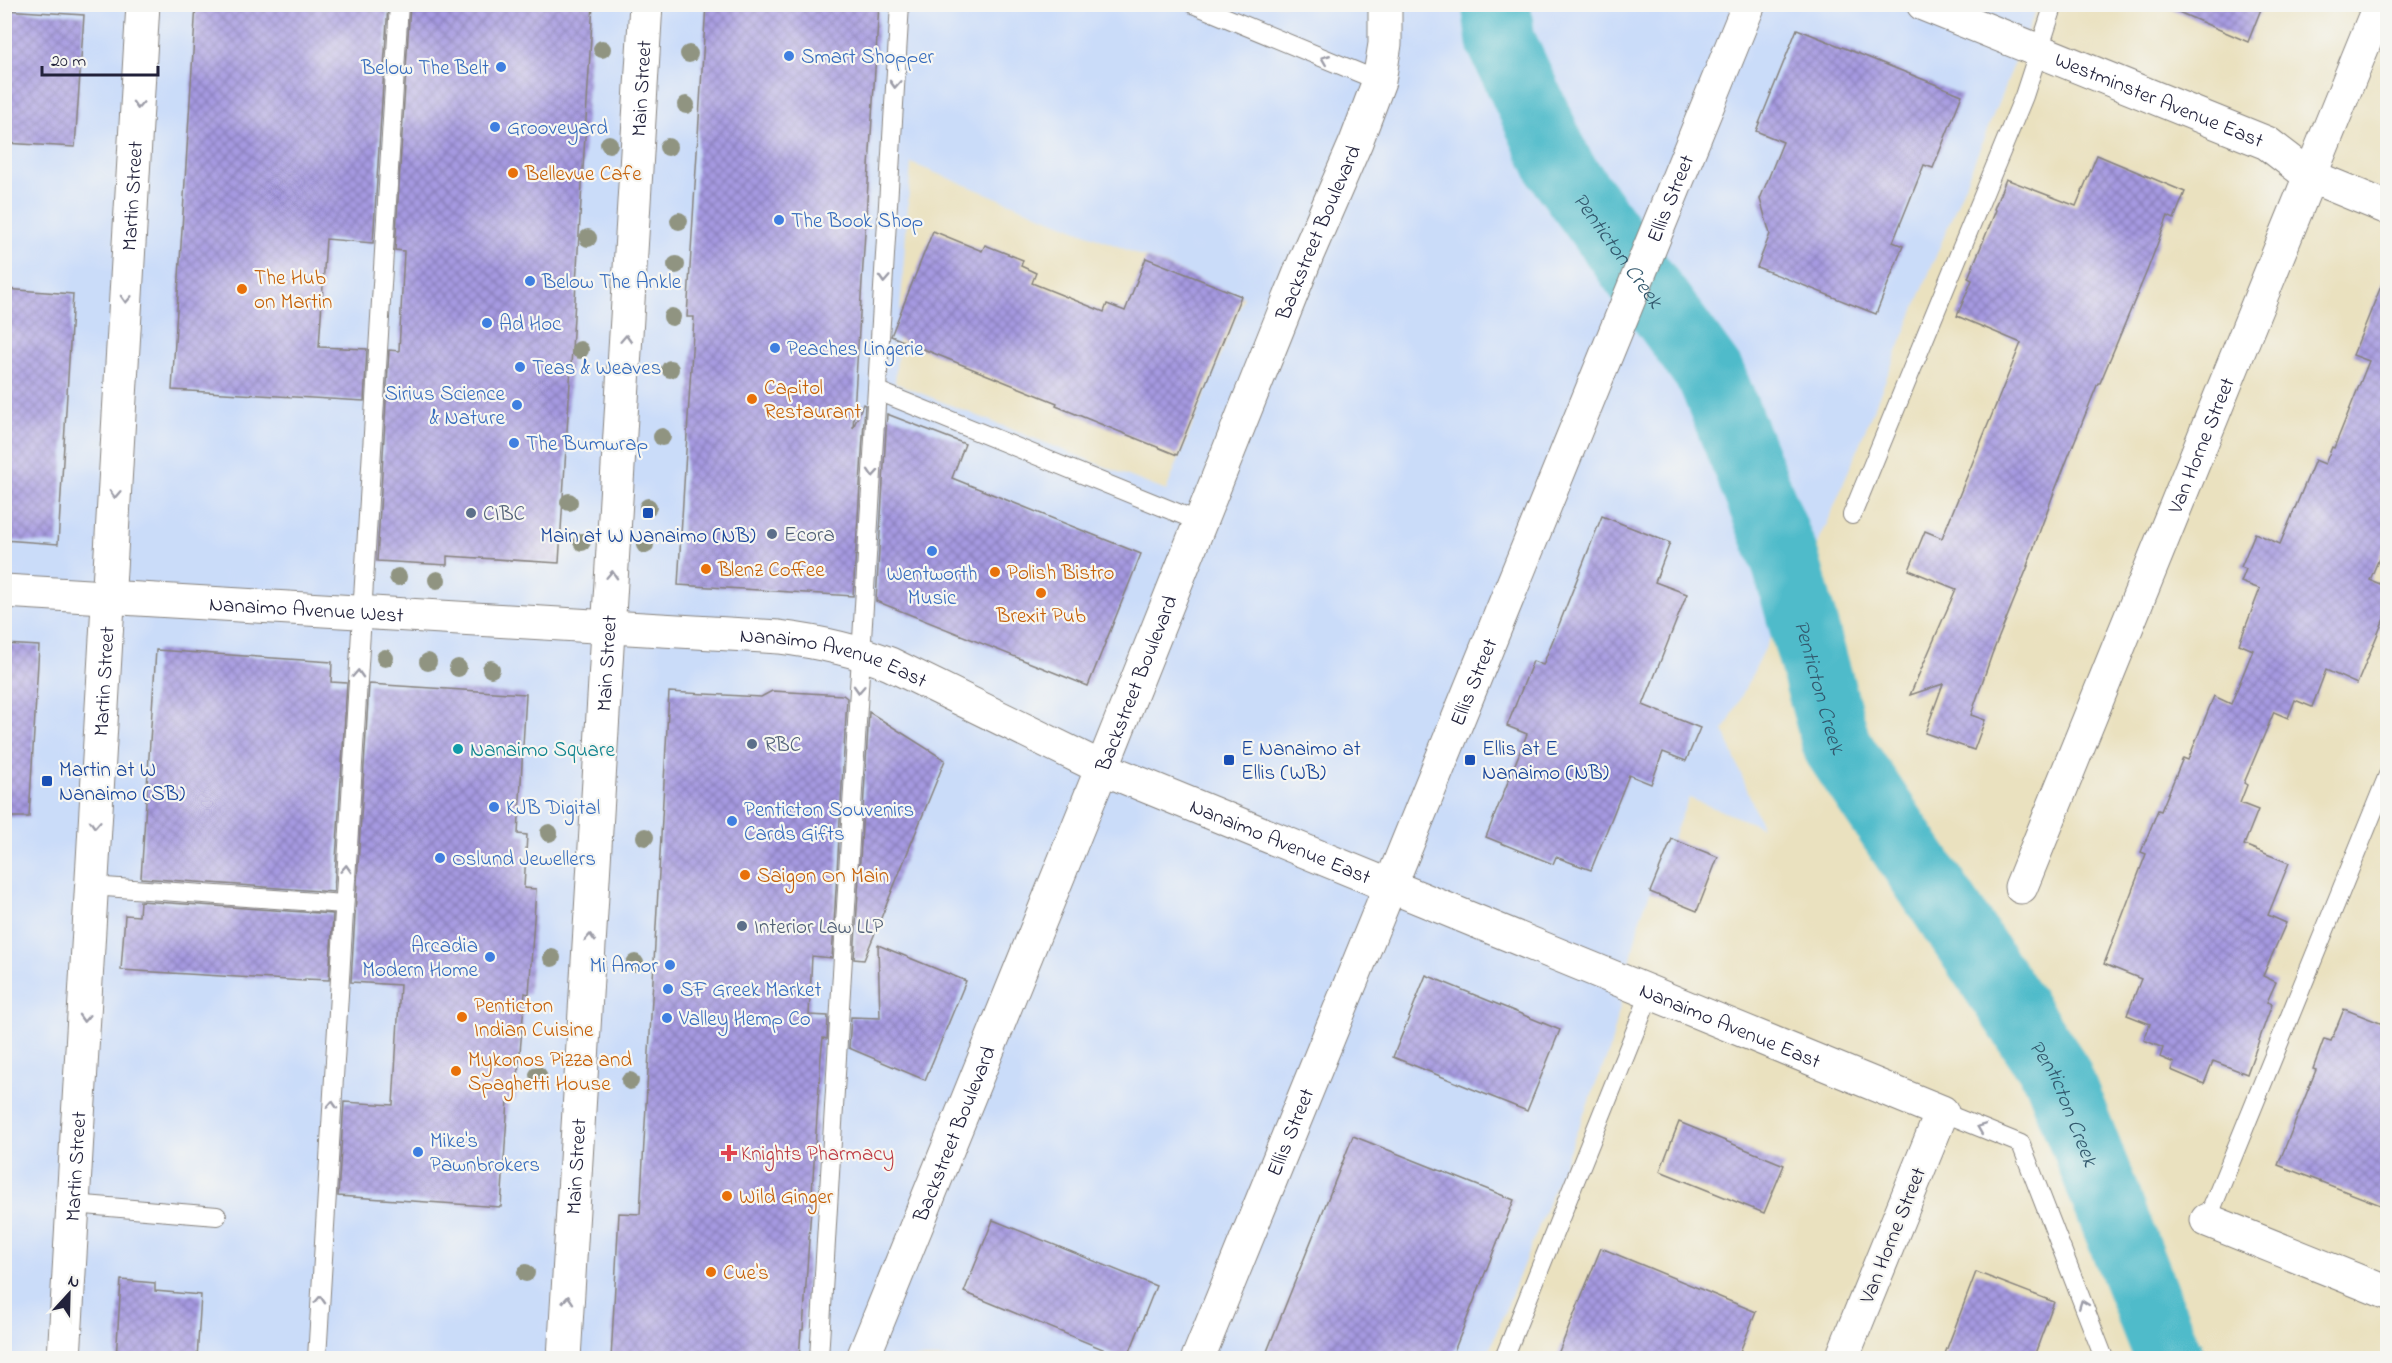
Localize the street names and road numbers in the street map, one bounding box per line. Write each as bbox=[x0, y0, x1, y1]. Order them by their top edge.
street label: Main Street bbox=[625, 39, 661, 137]
street label: Westminster Avenue East bbox=[2050, 46, 2268, 157]
street label: Martin Street bbox=[116, 140, 152, 252]
street label: Backstreet Boulevard bbox=[1269, 141, 1370, 326]
street label: Ellis Street bbox=[1640, 151, 1703, 248]
street label: Van Horne Street bbox=[2161, 373, 2244, 519]
street label: Nanaimo Avenue West bbox=[208, 590, 405, 632]
street label: Backstreet Boulevard bbox=[1089, 591, 1187, 777]
street label: Main Street bbox=[590, 614, 626, 712]
street label: Nanaimo Avenue East bbox=[739, 622, 931, 697]
street label: Martin Street bbox=[87, 625, 124, 737]
street label: Ellis Street bbox=[1444, 634, 1506, 731]
street label: Nanaimo Avenue East bbox=[1185, 792, 1375, 894]
street label: Nanaimo Avenue East bbox=[1634, 977, 1825, 1078]
street label: Backstreet Boulevard bbox=[906, 1042, 1005, 1228]
street label: Ellis Street bbox=[1260, 1084, 1323, 1181]
street label: Martin Street bbox=[59, 1111, 95, 1222]
street label: Main Street bbox=[560, 1117, 595, 1216]
street label: Van Horne Street bbox=[1853, 1163, 1935, 1309]

